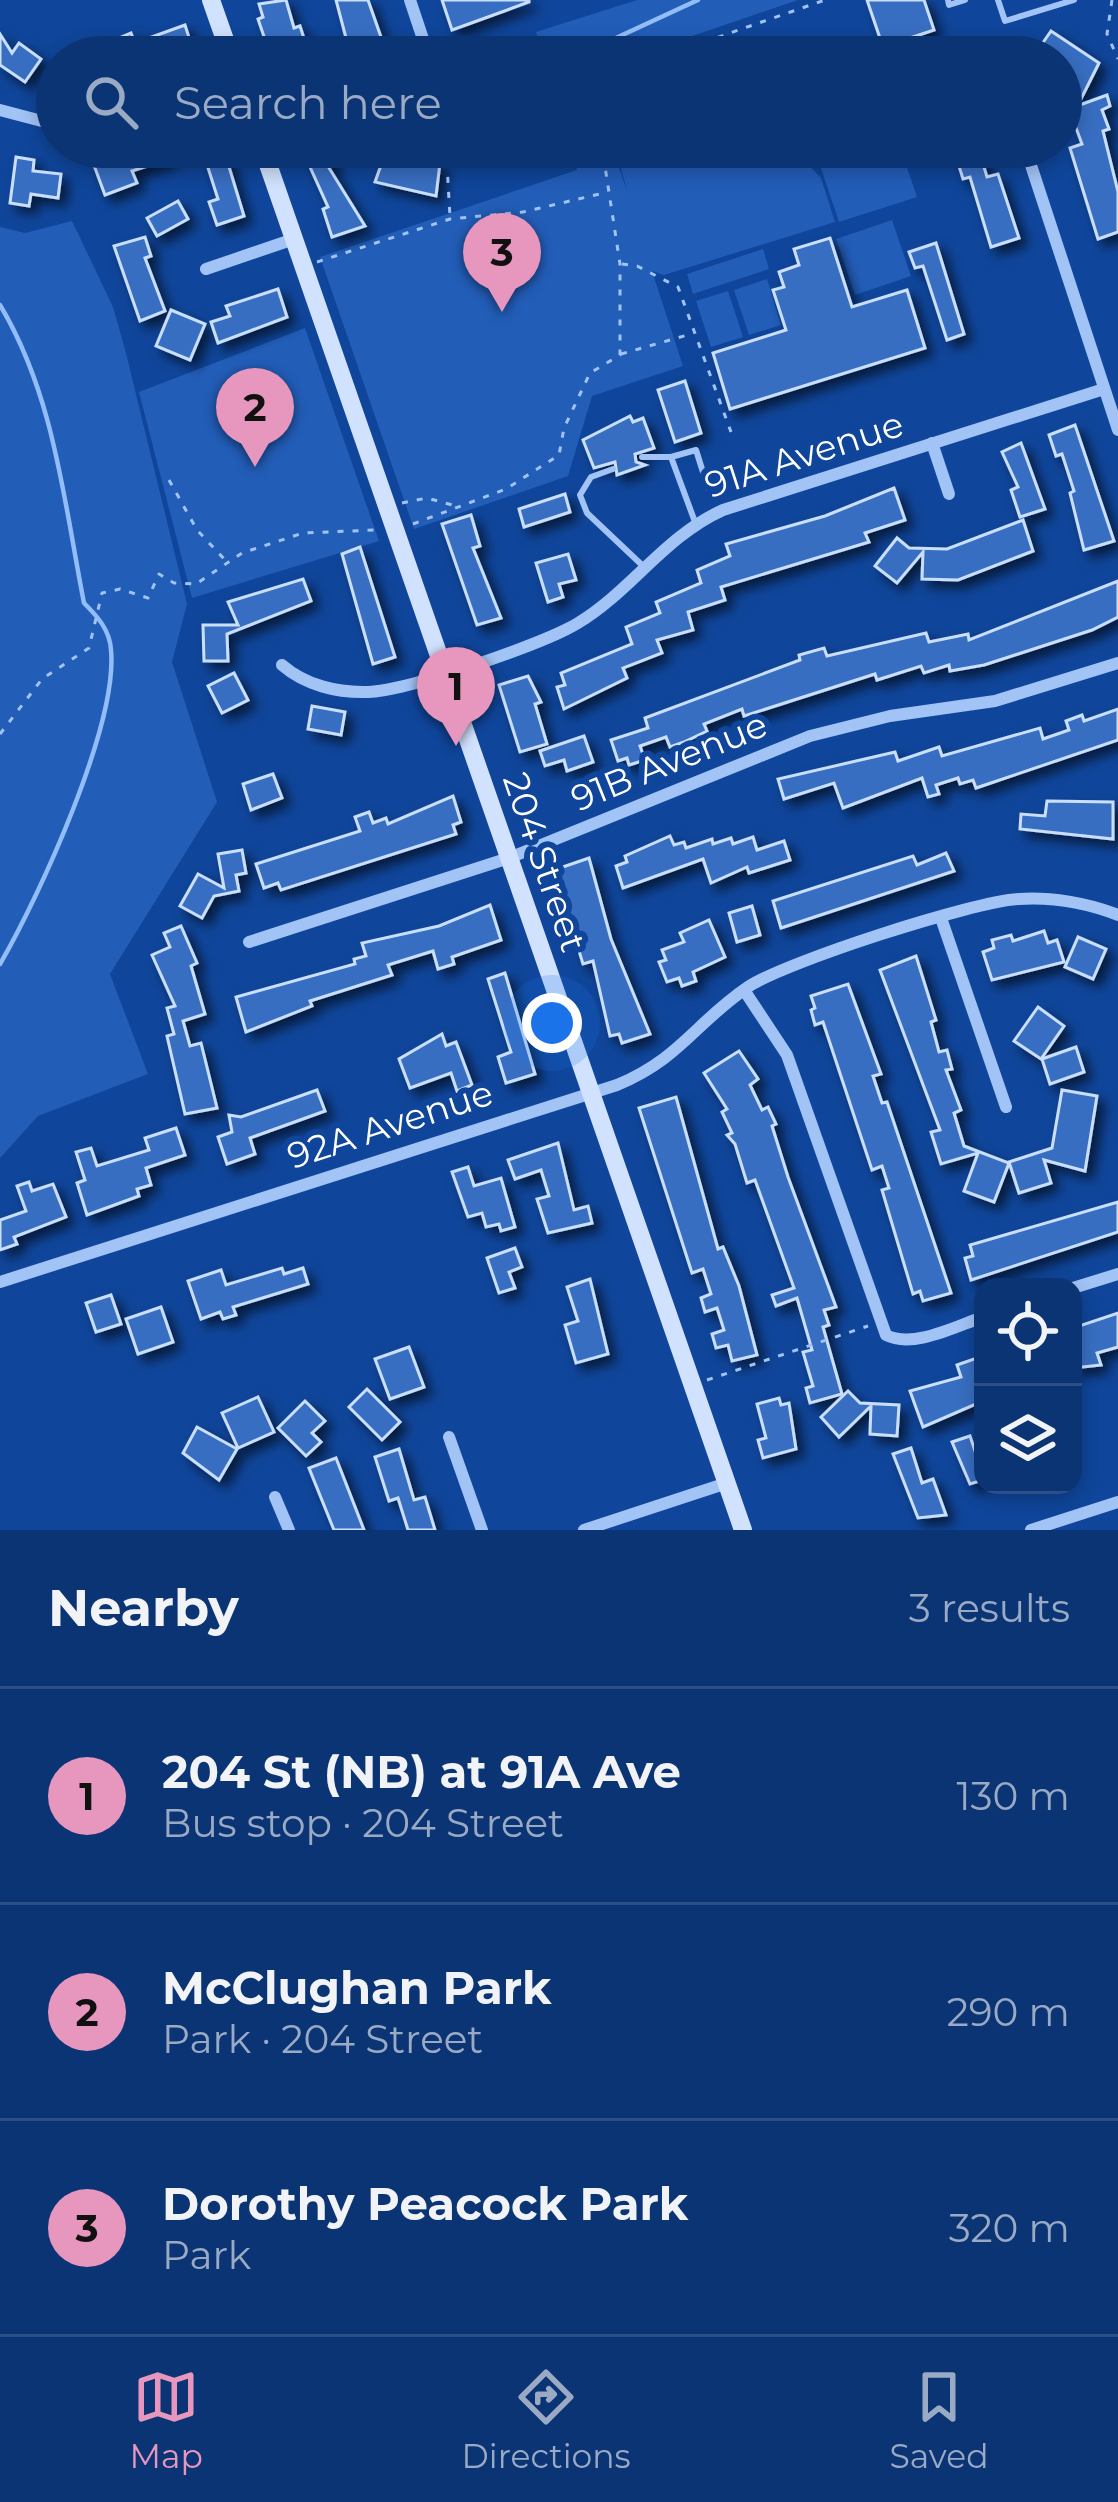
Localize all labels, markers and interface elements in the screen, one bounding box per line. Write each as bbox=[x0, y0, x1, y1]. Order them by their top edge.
search box bbox=[36, 36, 1082, 168]
icon: search bbox=[78, 69, 144, 135]
text: Search here bbox=[174, 75, 442, 130]
pin: 3 bbox=[463, 213, 541, 312]
pin: 2 bbox=[216, 368, 294, 467]
street label: 91A Avenue bbox=[699, 401, 909, 507]
pin: 1 bbox=[417, 647, 495, 746]
street label: 91B Avenue bbox=[565, 702, 773, 820]
street label: 204 Street bbox=[494, 767, 596, 957]
your location bbox=[522, 993, 582, 1053]
street label: 92A Avenue bbox=[282, 1070, 498, 1178]
map controls bbox=[974, 1278, 1082, 1494]
button: locate bbox=[974, 1278, 1082, 1386]
button: layers bbox=[974, 1386, 1082, 1494]
text: Nearby bbox=[48, 1577, 239, 1639]
text: 3 results bbox=[909, 1584, 1070, 1632]
text: 204 St (NB) at 91A Ave bbox=[162, 1744, 681, 1799]
text: 1 bbox=[79, 1772, 95, 1820]
text: 130 m bbox=[957, 1772, 1070, 1820]
text: Bus stop · 204 Street bbox=[162, 1799, 564, 1847]
text: McClughan Park bbox=[162, 1960, 551, 2015]
text: 2 bbox=[75, 1988, 99, 2036]
text: 290 m bbox=[947, 1988, 1070, 2036]
text: Park · 204 Street bbox=[162, 2015, 483, 2063]
text: Dorothy Peacock Park bbox=[162, 2176, 688, 2231]
text: 3 bbox=[75, 2204, 99, 2252]
text: 320 m bbox=[949, 2204, 1070, 2252]
text: Park bbox=[162, 2231, 251, 2279]
tab: Map bbox=[129, 2364, 203, 2476]
tab: Directions bbox=[462, 2364, 631, 2476]
tab: Saved bbox=[889, 2364, 989, 2476]

